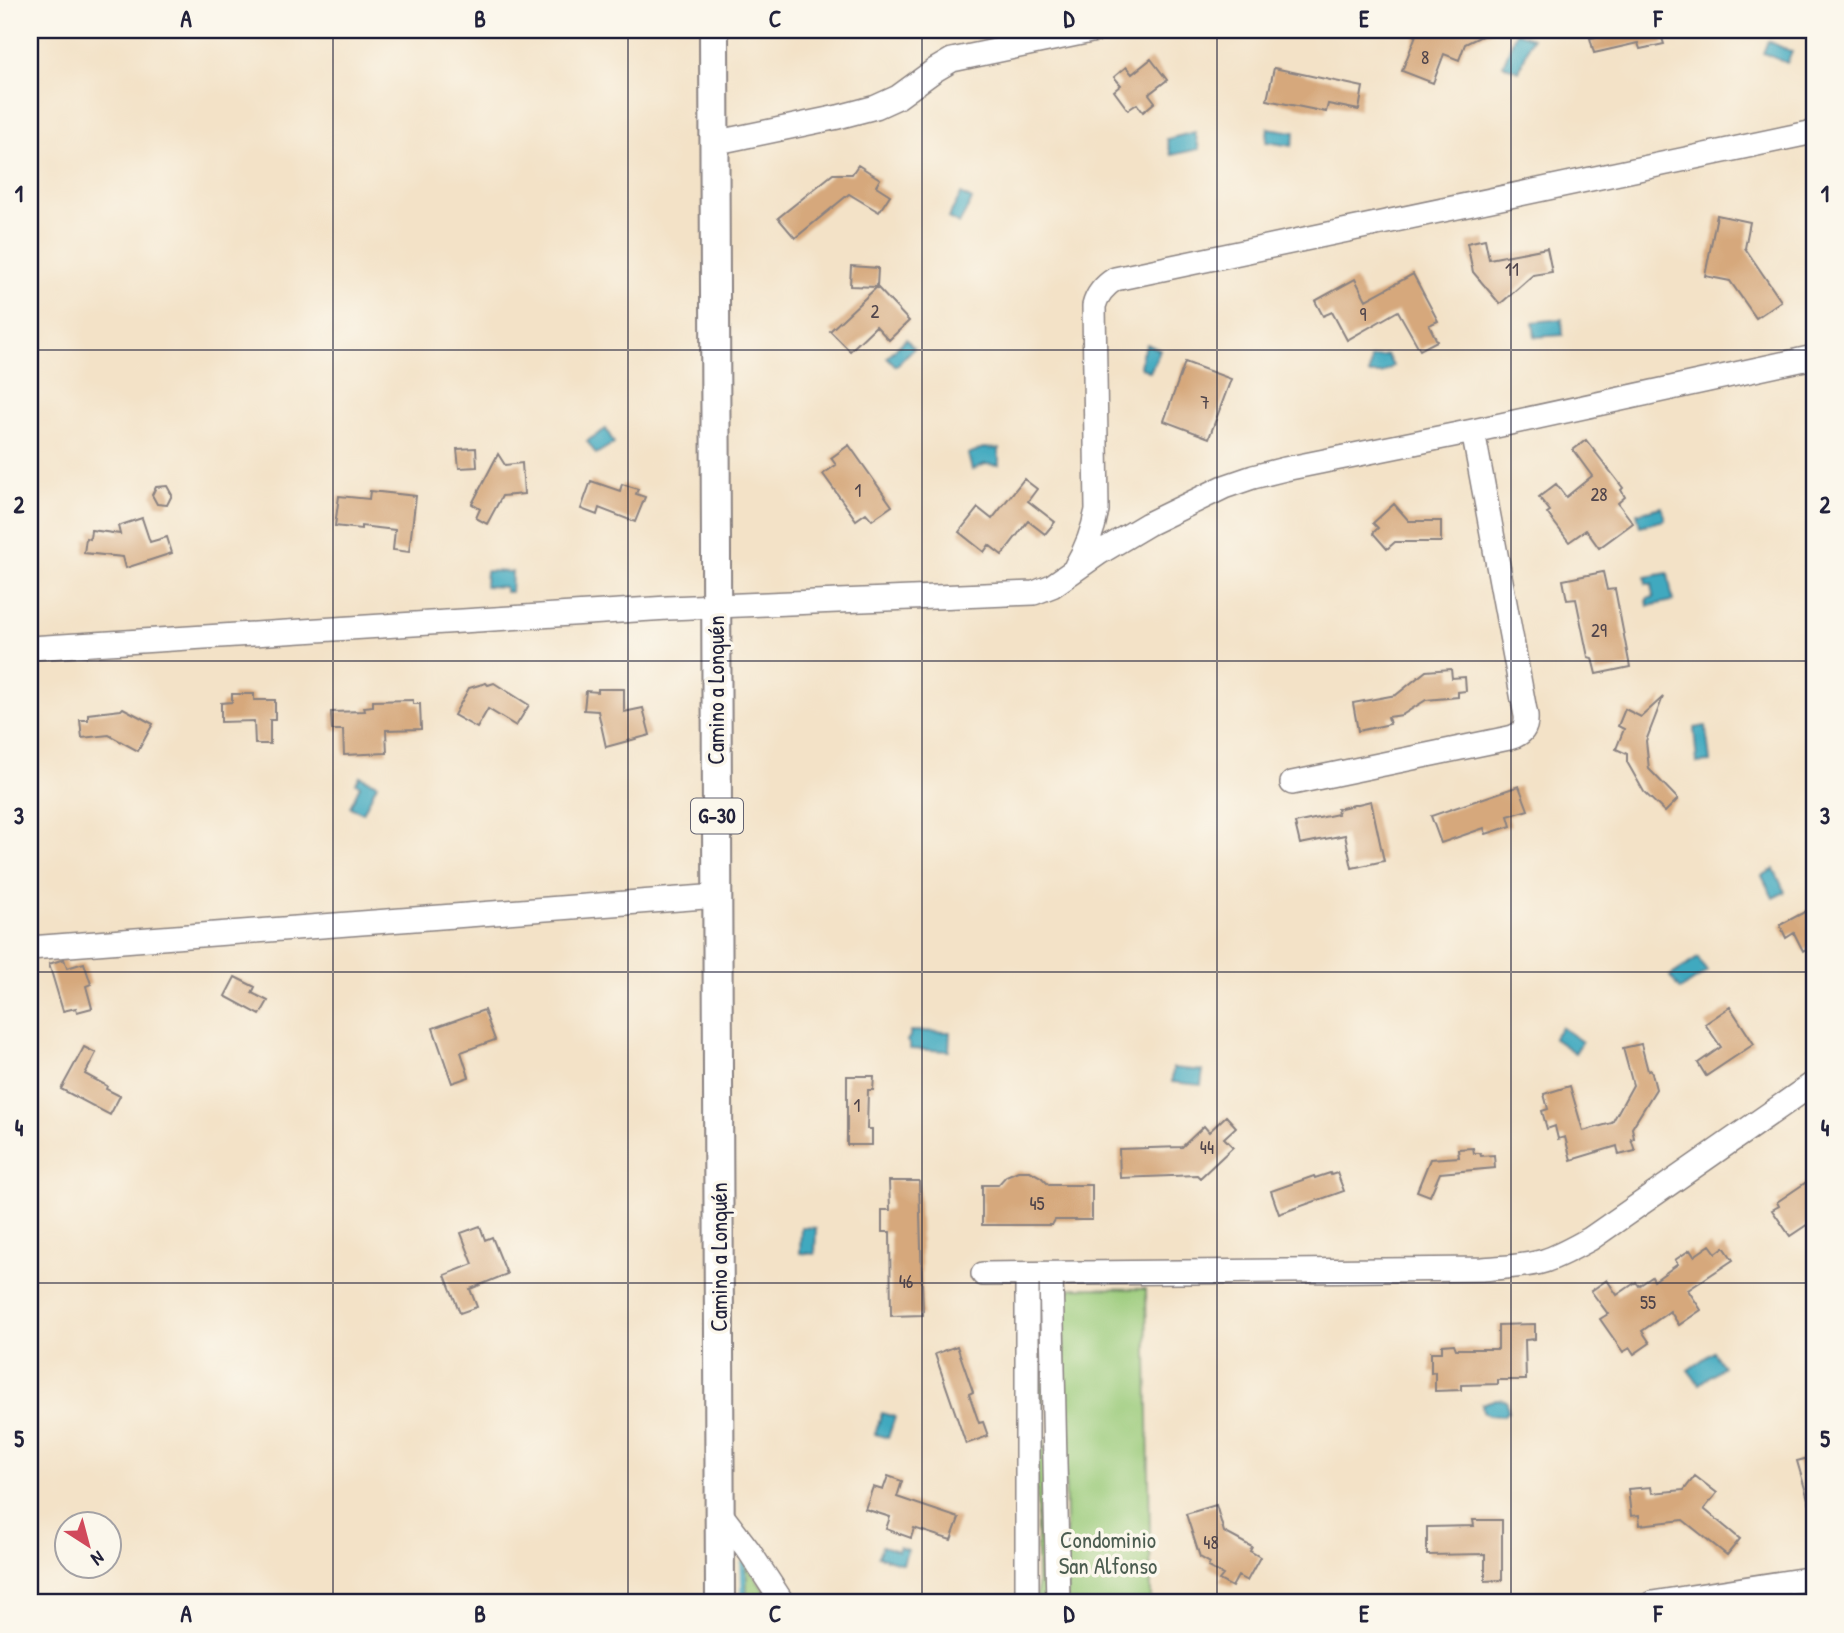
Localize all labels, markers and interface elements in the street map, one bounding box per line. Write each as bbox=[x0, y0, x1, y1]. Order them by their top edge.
text: A bbox=[180, 3, 192, 34]
text: B bbox=[474, 3, 486, 34]
text: C bbox=[769, 3, 781, 34]
text: D bbox=[1064, 3, 1076, 34]
text: E bbox=[1359, 3, 1370, 34]
text: F bbox=[1653, 3, 1664, 34]
house number: 8 bbox=[1421, 44, 1429, 70]
text: 1 bbox=[15, 178, 23, 209]
text: 1 bbox=[1821, 178, 1829, 209]
house number: 11 bbox=[1505, 256, 1519, 282]
house number: 2 bbox=[871, 298, 880, 324]
house number: 9 bbox=[1360, 301, 1367, 327]
house number: 7 bbox=[1200, 389, 1210, 415]
house number: 1 bbox=[855, 477, 862, 503]
house number: 28 bbox=[1590, 481, 1608, 507]
text: 2 bbox=[14, 489, 25, 520]
text: 2 bbox=[1820, 489, 1831, 520]
street label: Camino a Lonquén bbox=[700, 615, 731, 765]
house number: 29 bbox=[1591, 617, 1607, 643]
road number: G-30 bbox=[691, 798, 743, 834]
text: 3 bbox=[14, 800, 24, 831]
text: 3 bbox=[1820, 800, 1830, 831]
house number: 1 bbox=[854, 1092, 861, 1118]
text: 4 bbox=[15, 1112, 24, 1143]
text: 4 bbox=[1821, 1112, 1830, 1143]
house number: 44 bbox=[1200, 1134, 1214, 1160]
street label: Camino a Lonquén bbox=[703, 1182, 734, 1332]
house number: 45 bbox=[1029, 1190, 1045, 1216]
house number: 46 bbox=[899, 1268, 913, 1294]
house number: 55 bbox=[1640, 1289, 1656, 1315]
text: 5 bbox=[14, 1423, 24, 1454]
text: 5 bbox=[1820, 1423, 1830, 1454]
north arrow bbox=[52, 1510, 122, 1580]
park label: Condominio San Alfonso bbox=[1059, 1524, 1157, 1581]
house number: 48 bbox=[1203, 1529, 1219, 1555]
text: N bbox=[86, 1545, 110, 1572]
text: A bbox=[180, 1598, 192, 1629]
text: B bbox=[474, 1598, 486, 1629]
text: C bbox=[769, 1598, 781, 1629]
text: D bbox=[1064, 1598, 1076, 1629]
text: E bbox=[1359, 1598, 1370, 1629]
text: F bbox=[1653, 1598, 1664, 1629]

